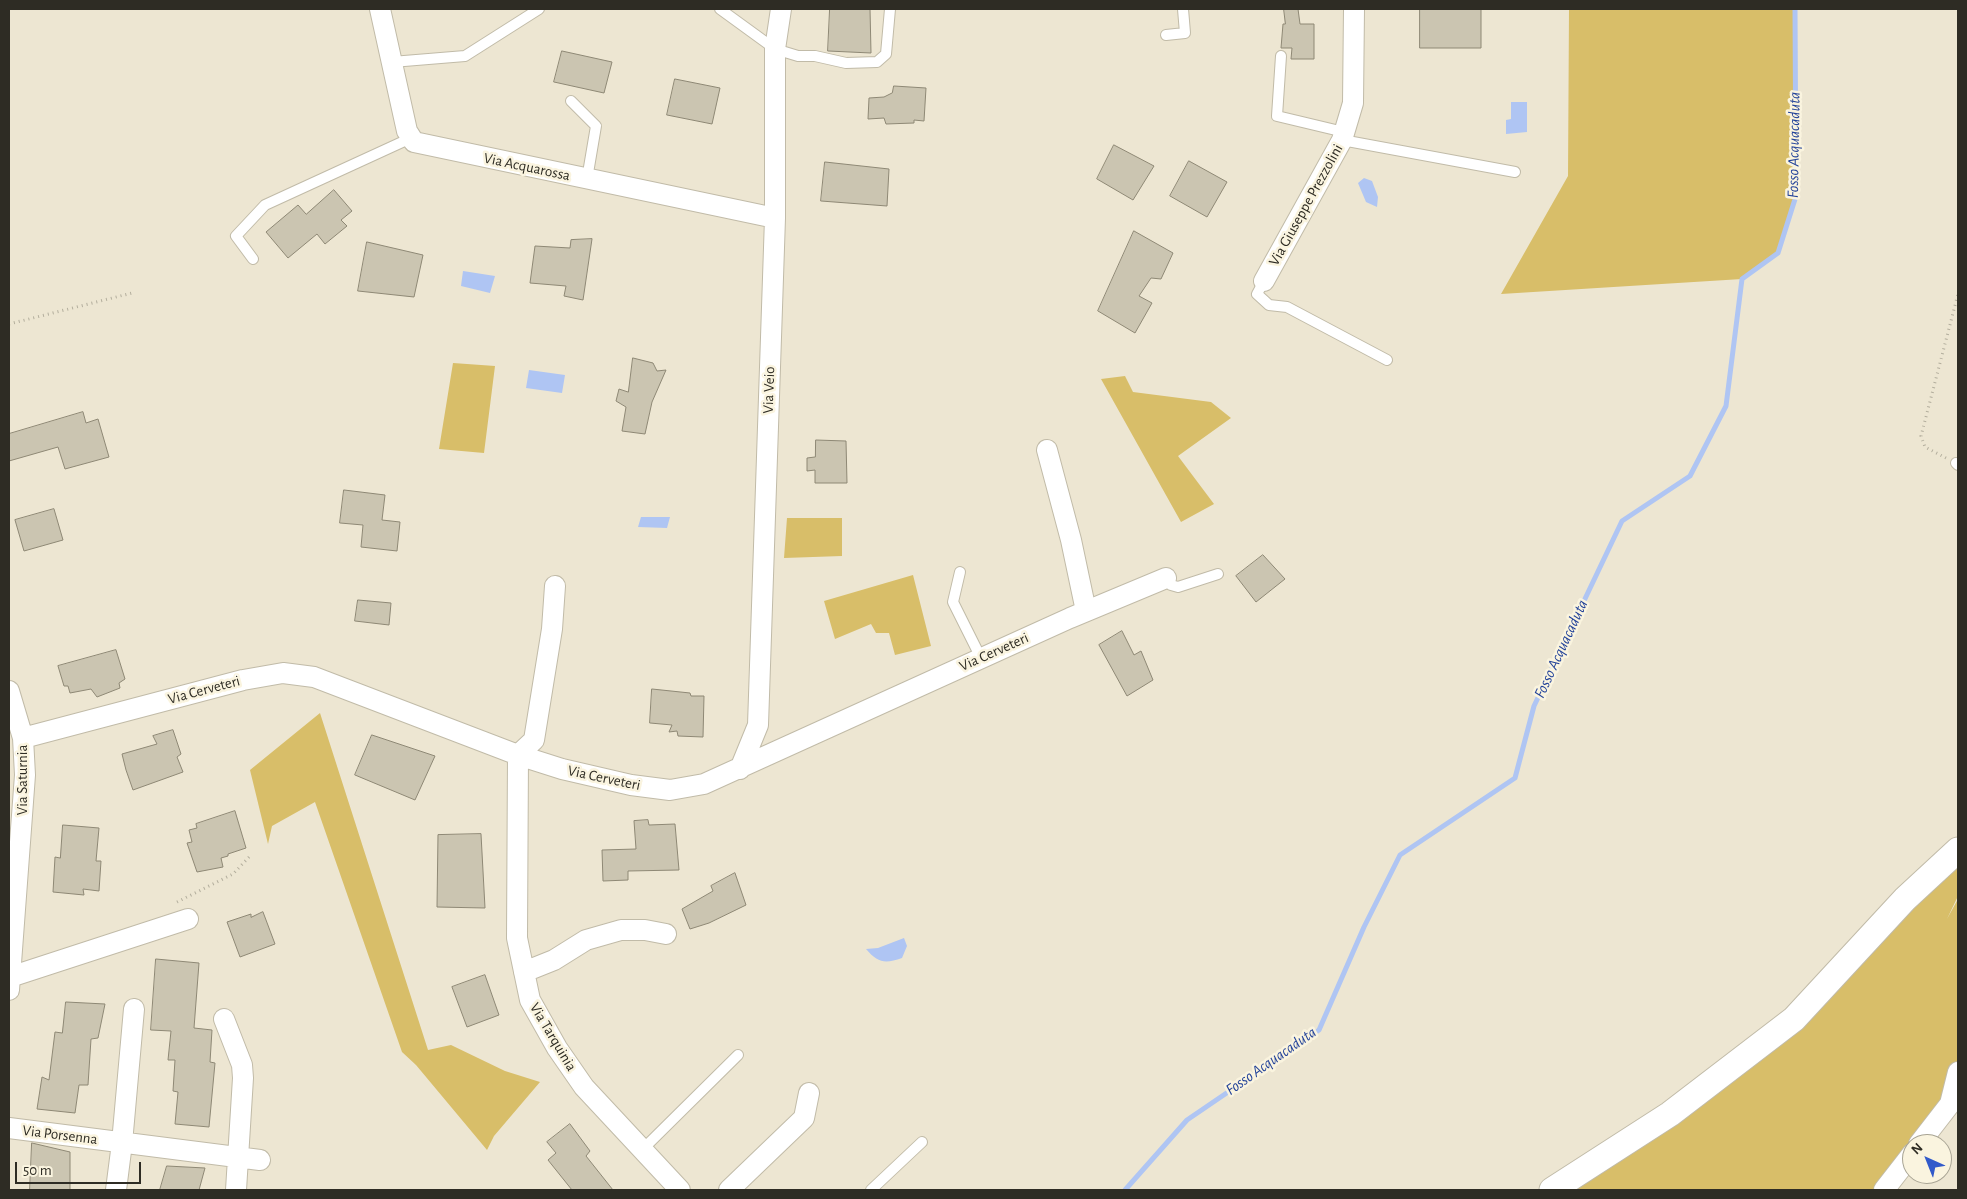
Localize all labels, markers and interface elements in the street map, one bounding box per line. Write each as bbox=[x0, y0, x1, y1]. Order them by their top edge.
water label: Fosso Acquacaduta bbox=[1783, 92, 1805, 198]
street label: Via Giuseppe Prezzolini bbox=[1265, 141, 1347, 269]
street label: Via Acquarossa bbox=[482, 149, 572, 185]
street label: Via Veio bbox=[759, 366, 779, 414]
water label: Fosso Acquacaduta bbox=[1530, 597, 1592, 701]
street label: Via Cerveteri bbox=[957, 629, 1031, 675]
street label: Via Cerveteri bbox=[166, 672, 242, 708]
street label: Via Saturnia bbox=[13, 745, 31, 815]
street label: Via Cerveteri bbox=[566, 762, 642, 794]
street label: Via Tarquinia bbox=[526, 999, 580, 1075]
water label: Fosso Acquacaduta bbox=[1222, 1023, 1320, 1099]
street label: Via Porsenna bbox=[21, 1121, 99, 1149]
north arrow bbox=[1902, 1134, 1952, 1184]
text: N bbox=[1909, 1141, 1926, 1157]
scale bar bbox=[18, 1152, 144, 1184]
text: 50 m bbox=[23, 1163, 52, 1178]

